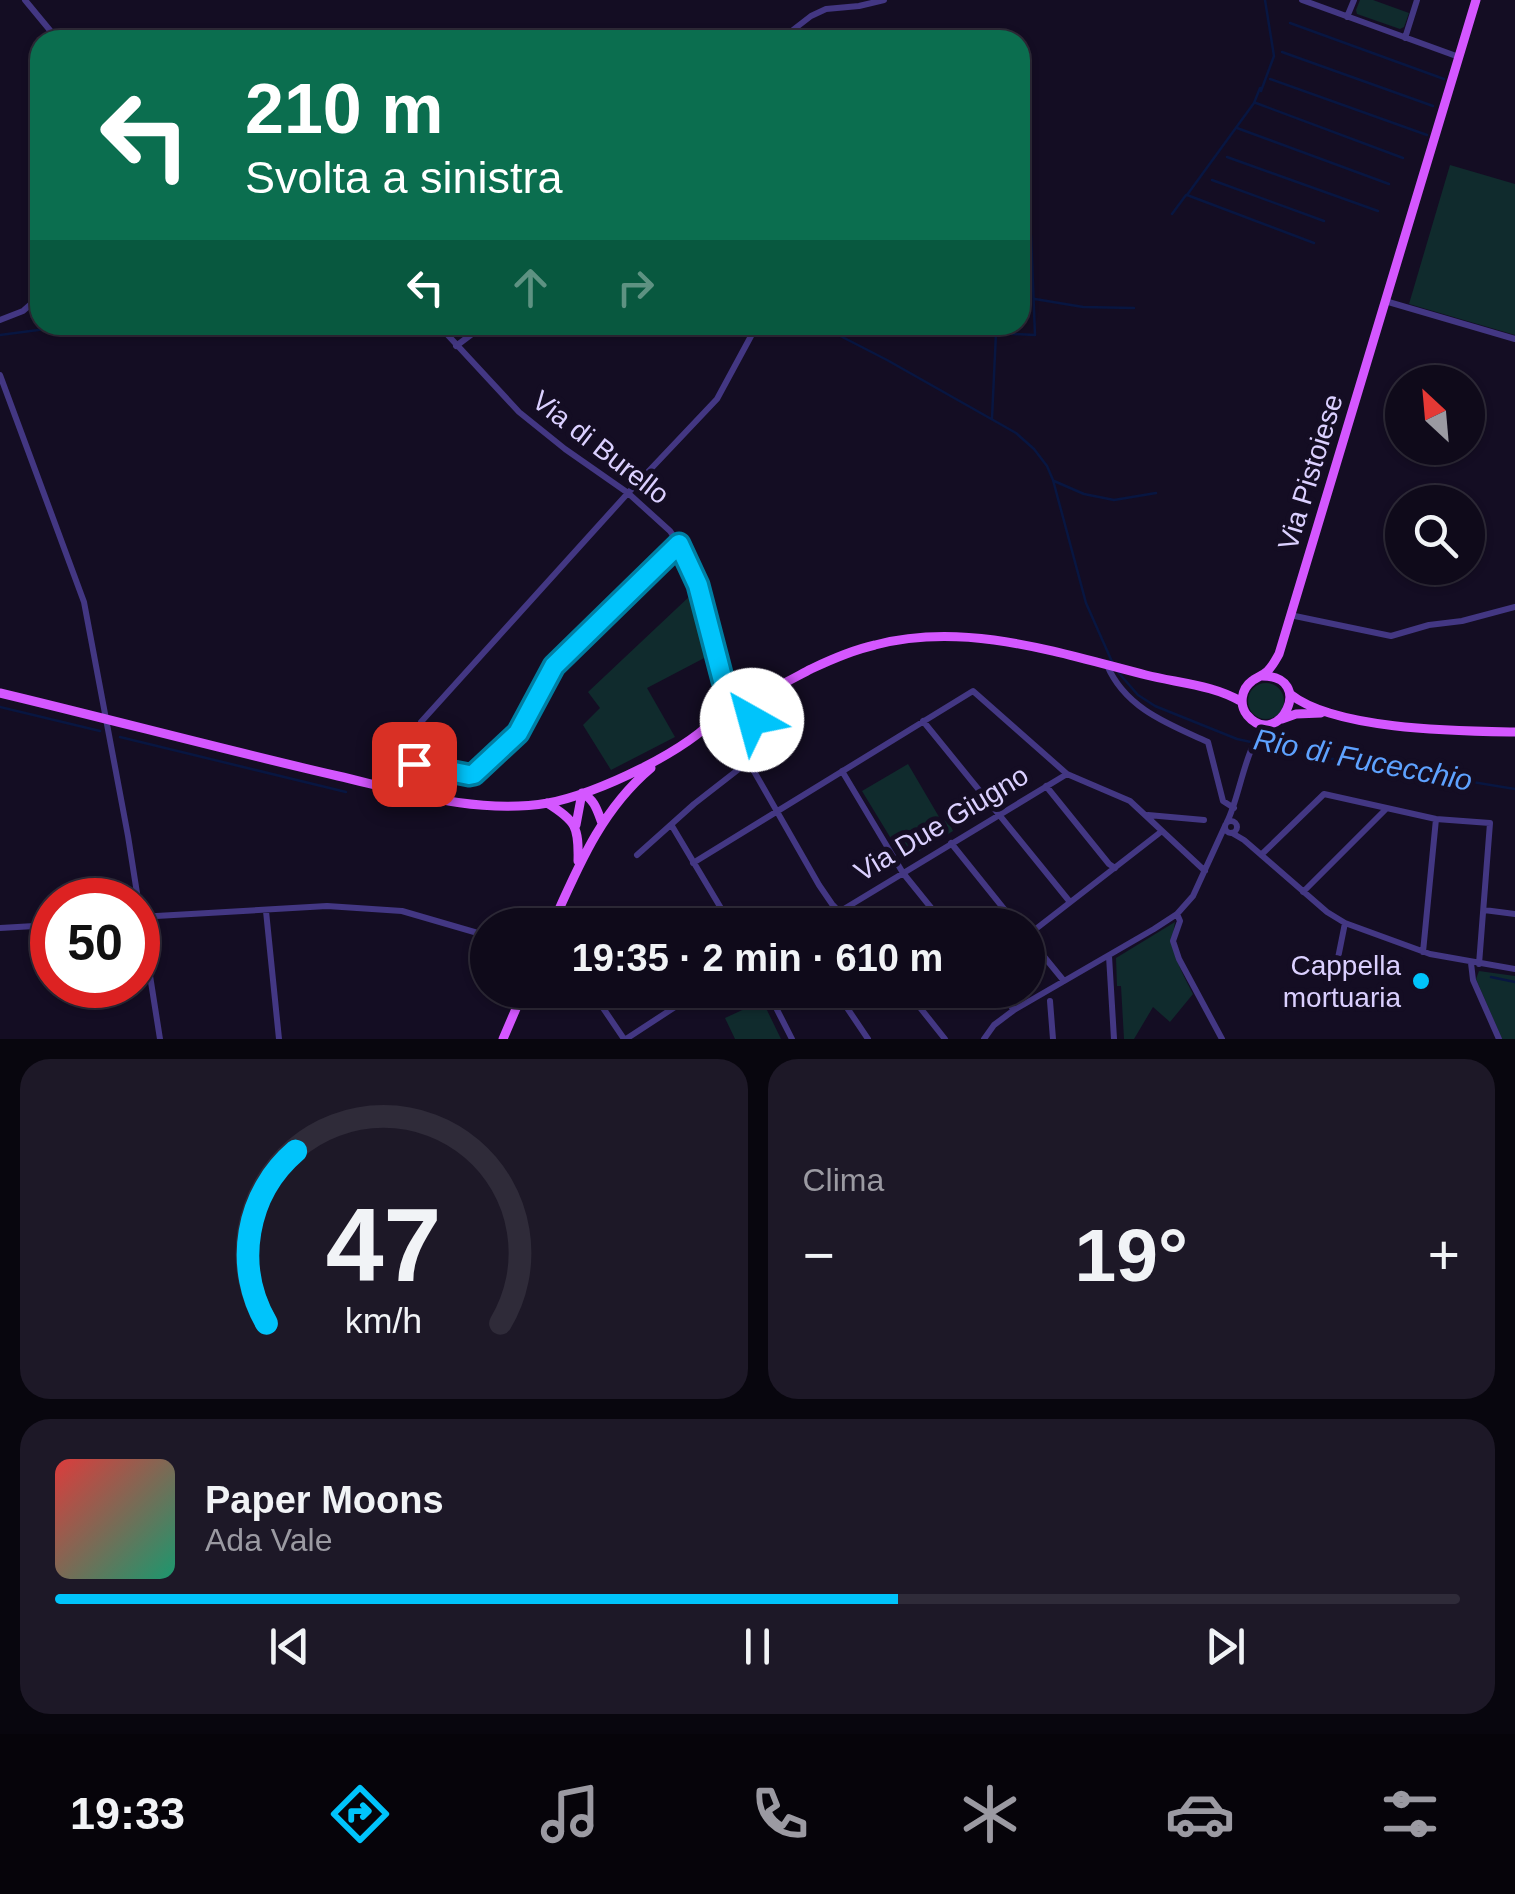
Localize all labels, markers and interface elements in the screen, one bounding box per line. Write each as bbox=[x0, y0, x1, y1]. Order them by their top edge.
icon: left bbox=[80, 70, 210, 200]
text: 210 m bbox=[245, 70, 443, 148]
text: Svolta a sinistra bbox=[245, 152, 563, 203]
icon: left bbox=[398, 260, 453, 315]
icon: ahead bbox=[503, 260, 558, 315]
icon: right bbox=[608, 260, 663, 315]
north arrow bbox=[1385, 365, 1485, 465]
map controls bbox=[1385, 365, 1485, 585]
street label: Via di Burello bbox=[526, 385, 675, 510]
street label: Via Pistoiese bbox=[1272, 390, 1349, 554]
button: search bbox=[1385, 485, 1485, 585]
position arrow bbox=[700, 668, 804, 772]
pin bbox=[372, 722, 457, 807]
water label: Rio di Fucecchio bbox=[1251, 722, 1475, 797]
icon: arrive bbox=[387, 737, 442, 792]
street label: Via Due Giugno bbox=[849, 759, 1034, 887]
speed limit sign: 50 bbox=[30, 878, 160, 1008]
text: 19:35 · 2 min · 610 m bbox=[572, 937, 943, 979]
place label: Cappella mortuaria bbox=[1283, 950, 1401, 1013]
marker: Cappella mortuaria bbox=[1410, 970, 1432, 992]
text: Clima bbox=[803, 1162, 884, 1198]
text: 47 bbox=[326, 1187, 442, 1303]
text: 19° bbox=[1075, 1213, 1188, 1297]
text: − bbox=[803, 1224, 835, 1286]
text: + bbox=[1428, 1224, 1460, 1286]
text: km/h bbox=[345, 1301, 422, 1341]
text: Paper Moons bbox=[205, 1479, 444, 1521]
text: Ada Vale bbox=[205, 1522, 333, 1558]
icon: previous bbox=[262, 1619, 317, 1674]
icon: pause bbox=[730, 1619, 785, 1674]
icon: next bbox=[1198, 1619, 1253, 1674]
icon: directions bbox=[325, 1779, 395, 1849]
icon: music bbox=[535, 1779, 605, 1849]
icon: phone bbox=[745, 1779, 815, 1849]
icon: climate bbox=[955, 1779, 1025, 1849]
icon: car bbox=[1165, 1779, 1235, 1849]
icon: filters bbox=[1375, 1779, 1445, 1849]
text: 19:33 bbox=[70, 1788, 185, 1839]

